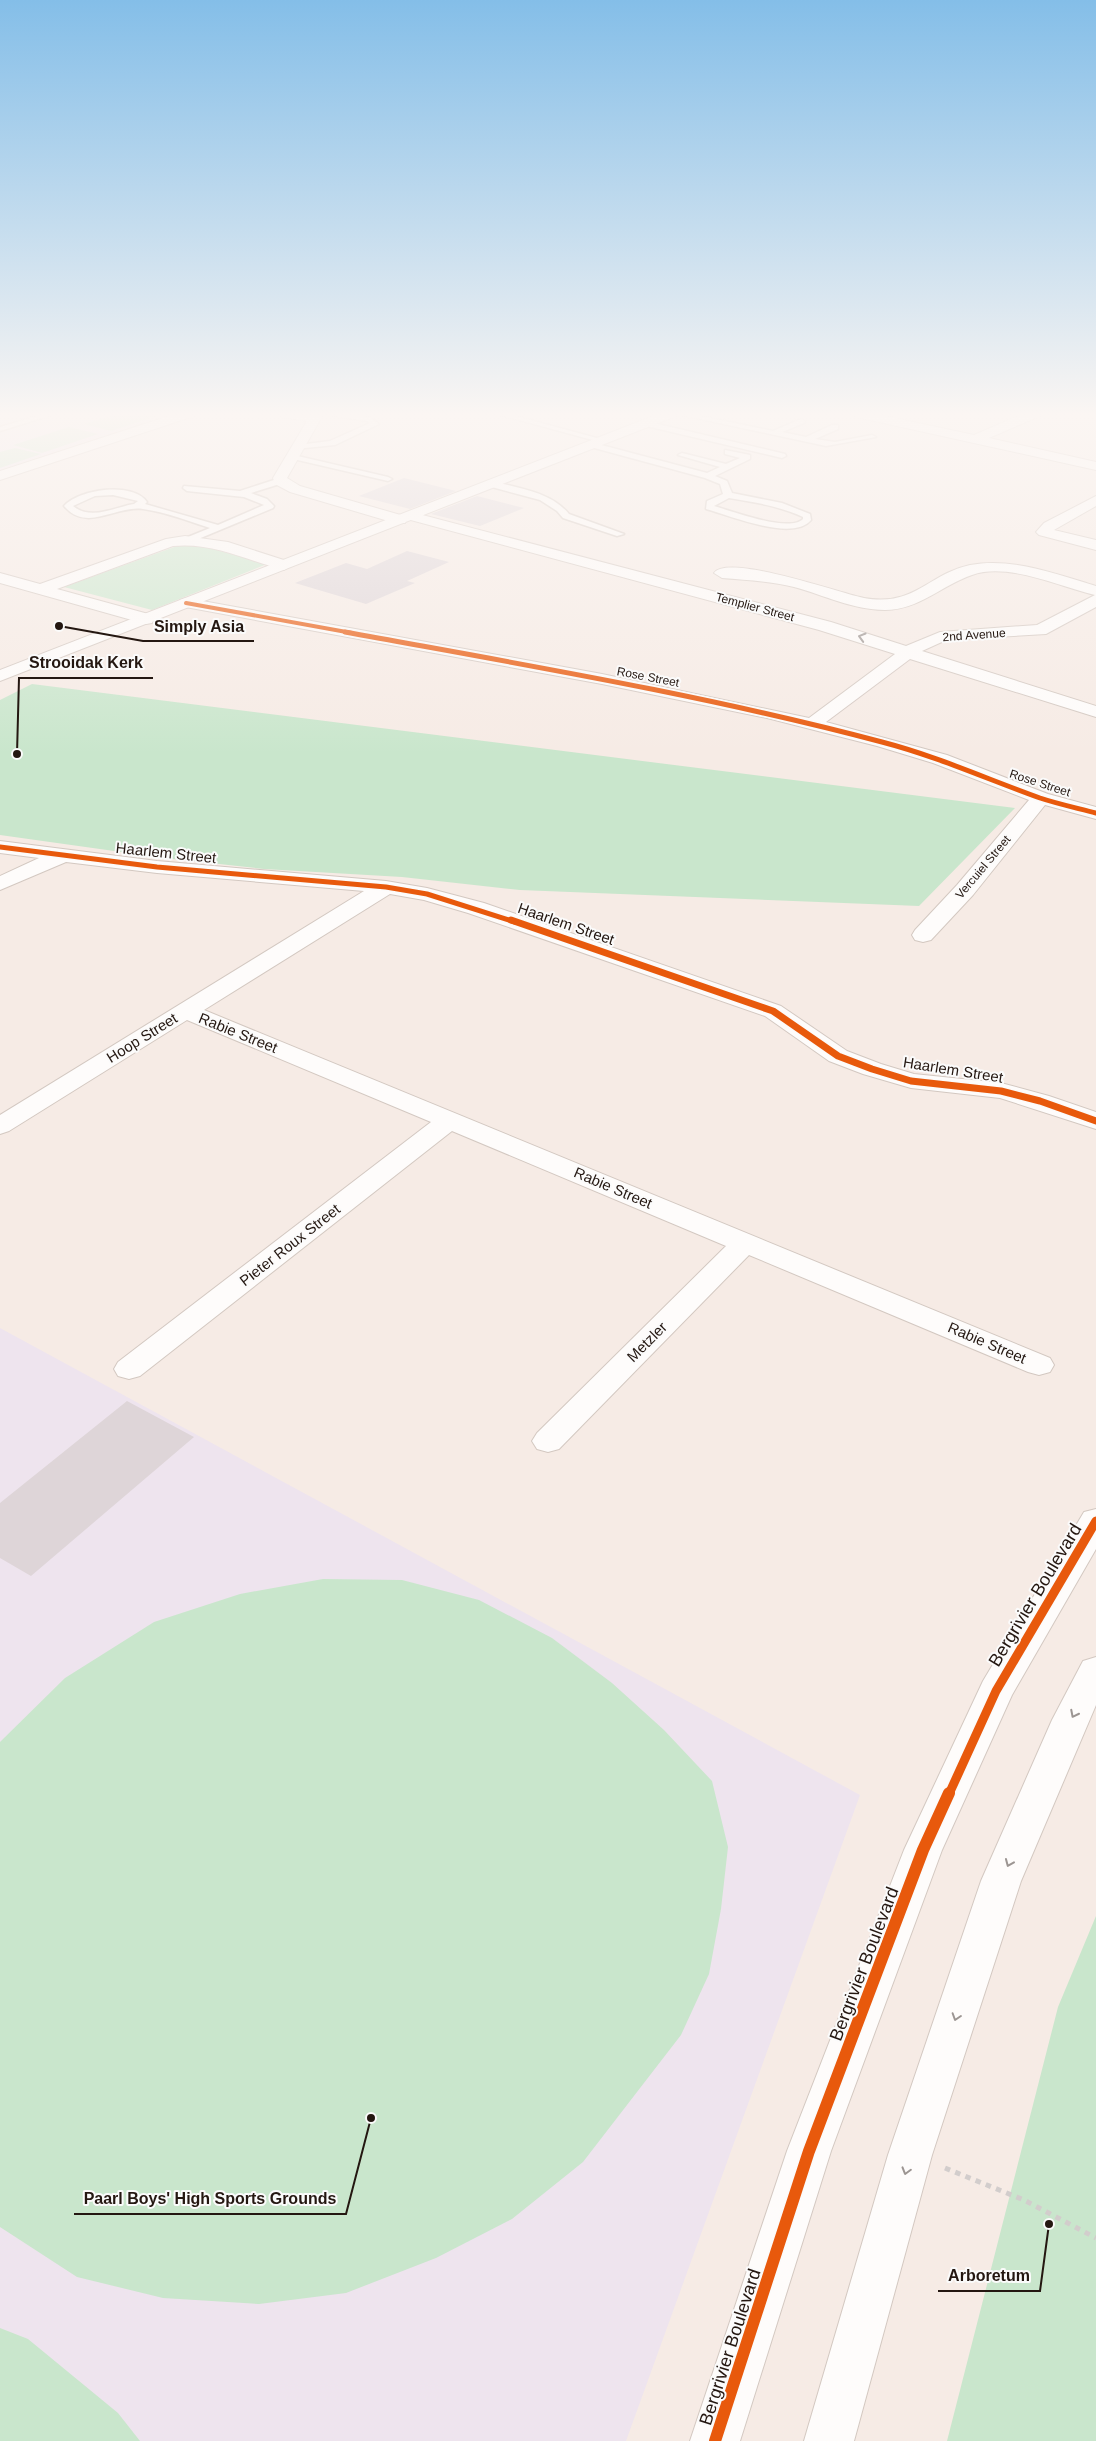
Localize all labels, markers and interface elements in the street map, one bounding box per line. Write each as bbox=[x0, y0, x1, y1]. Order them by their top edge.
street label: Templier Street bbox=[714, 590, 796, 624]
callout: Simply Asia bbox=[143, 610, 254, 641]
text: Simply Asia bbox=[154, 618, 244, 635]
street label: 2nd Avenue bbox=[942, 626, 1006, 644]
one-way arrow bbox=[858, 632, 867, 642]
callout: Strooidak Kerk bbox=[19, 647, 153, 678]
text: Strooidak Kerk bbox=[29, 654, 143, 671]
street label: Rose Street bbox=[616, 664, 681, 690]
street label: Rose Street bbox=[1008, 767, 1073, 800]
street label: Vercuiel Street bbox=[953, 832, 1014, 901]
street label: Haarlem Street bbox=[115, 839, 218, 866]
street label: Haarlem Street bbox=[516, 899, 617, 948]
street label: Hoop Street bbox=[103, 1009, 181, 1066]
street label: Rabie Street bbox=[196, 1009, 281, 1056]
street label: Haarlem Street bbox=[902, 1053, 1005, 1086]
street label: Rabie Street bbox=[571, 1163, 656, 1212]
street label: Pieter Roux Street bbox=[236, 1200, 344, 1289]
street label: Metzler bbox=[623, 1318, 670, 1365]
street label: Rabie Street bbox=[945, 1318, 1030, 1367]
street label: Bergrivier Boulevard bbox=[984, 1520, 1086, 1670]
one-way arrow bbox=[1070, 1709, 1080, 1718]
one-way arrow bbox=[1005, 1858, 1016, 1867]
street label: Bergrivier Boulevard bbox=[825, 1884, 903, 2044]
one-way arrow bbox=[952, 2012, 962, 2021]
one-way arrow bbox=[901, 2167, 911, 2175]
callout: Paarl Boys' High Sports Grounds bbox=[74, 2183, 346, 2214]
text: Paarl Boys' High Sports Grounds bbox=[84, 2190, 336, 2207]
callout: Arboretum bbox=[938, 2260, 1040, 2291]
street label: Bergrivier Boulevard bbox=[695, 2266, 765, 2428]
text: Arboretum bbox=[948, 2267, 1030, 2284]

